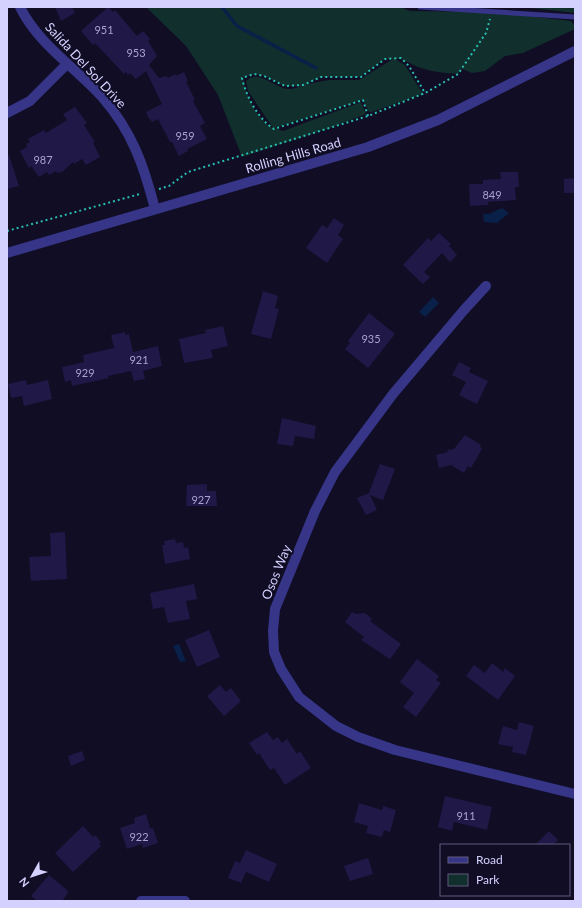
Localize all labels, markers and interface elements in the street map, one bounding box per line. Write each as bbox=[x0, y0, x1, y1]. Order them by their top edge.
street label: Salida Del Sol Drive bbox=[42, 19, 130, 111]
house number: 951 bbox=[94, 23, 114, 36]
house number: 953 bbox=[126, 46, 146, 59]
house number: 959 bbox=[175, 129, 195, 142]
street label: Rolling Hills Road bbox=[243, 134, 343, 176]
house number: 987 bbox=[33, 153, 53, 166]
house number: 849 bbox=[482, 188, 502, 201]
house number: 935 bbox=[361, 332, 381, 345]
house number: 921 bbox=[129, 353, 149, 366]
house number: 929 bbox=[75, 366, 95, 379]
house number: 927 bbox=[191, 493, 211, 506]
street label: Osos Way bbox=[258, 542, 294, 602]
house number: 911 bbox=[456, 809, 476, 822]
house number: 922 bbox=[129, 830, 149, 843]
legend bbox=[440, 844, 570, 896]
text: Road bbox=[476, 852, 503, 867]
north arrow bbox=[12, 856, 52, 896]
text: Park bbox=[476, 872, 500, 887]
text: N bbox=[16, 875, 32, 890]

